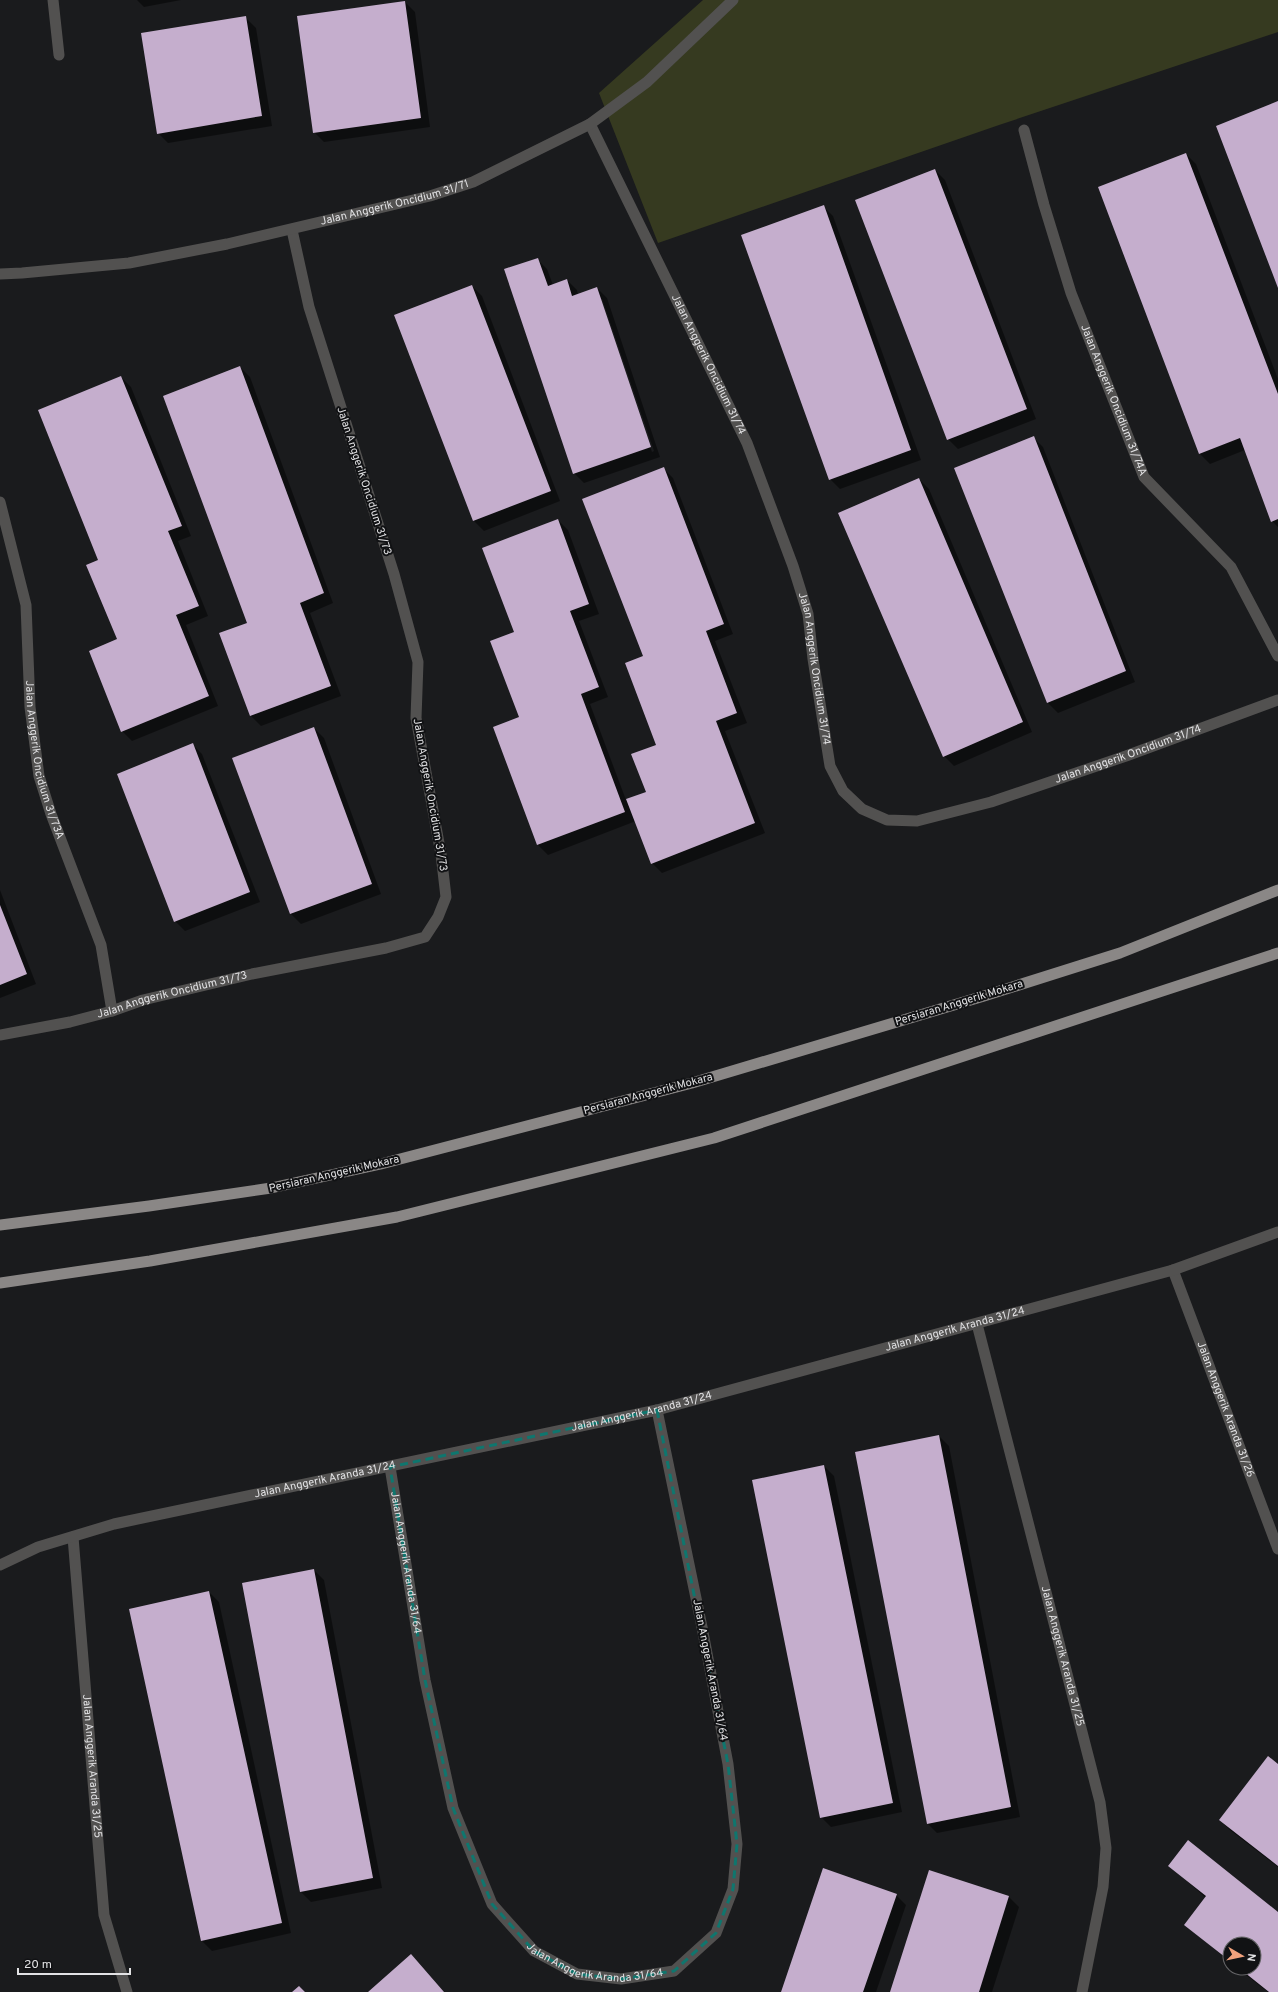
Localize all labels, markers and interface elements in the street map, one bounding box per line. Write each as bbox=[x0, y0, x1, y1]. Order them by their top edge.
street label: Jalan Anggerik Oncidium 31/71 bbox=[319, 177, 471, 229]
street label: Jalan Anggerik Oncidium 31/74 bbox=[668, 292, 749, 437]
street label: Jalan Anggerik Oncidium 31/74A bbox=[1077, 322, 1150, 478]
street label: Jalan Anggerik Oncidium 31/73 bbox=[333, 405, 395, 557]
street label: Jalan Anggerik Oncidium 31/74 bbox=[795, 591, 834, 746]
street label: Jalan Anggerik Oncidium 31/73A bbox=[22, 680, 67, 841]
street label: Jalan Anggerik Oncidium 31/73 bbox=[410, 718, 450, 872]
street label: Jalan Anggerik Oncidium 31/74 bbox=[1053, 722, 1203, 787]
street label: Jalan Anggerik Oncidium 31/73 bbox=[96, 968, 249, 1022]
street label: Persiaran Anggerik Mokara bbox=[893, 977, 1025, 1029]
street label: Persiaran Anggerik Mokara bbox=[582, 1070, 714, 1118]
street label: Persiaran Anggerik Mokara bbox=[267, 1152, 401, 1196]
street label: Jalan Anggerik Aranda 31/24 bbox=[884, 1303, 1027, 1355]
street label: Jalan Anggerik Aranda 31/26 bbox=[1194, 1340, 1257, 1479]
street label: Jalan Anggerik Aranda 31/24 bbox=[570, 1388, 714, 1435]
street label: Jalan Anggerik Aranda 31/24 bbox=[253, 1458, 397, 1501]
street label: Jalan Anggerik Aranda 31/64 bbox=[387, 1490, 424, 1635]
street label: Jalan Anggerik Aranda 31/25 bbox=[1038, 1585, 1087, 1728]
street label: Jalan Anggerik Aranda 31/64 bbox=[689, 1598, 731, 1742]
street label: Jalan Anggerik Aranda 31/25 bbox=[79, 1694, 105, 1839]
north arrow bbox=[1222, 1936, 1262, 1976]
street label: Jalan Anggerik Aranda 31/64 bbox=[523, 1940, 664, 1986]
scale bar bbox=[18, 1950, 130, 1976]
text: N bbox=[1243, 1952, 1258, 1962]
text: 20 m bbox=[24, 1957, 52, 1973]

